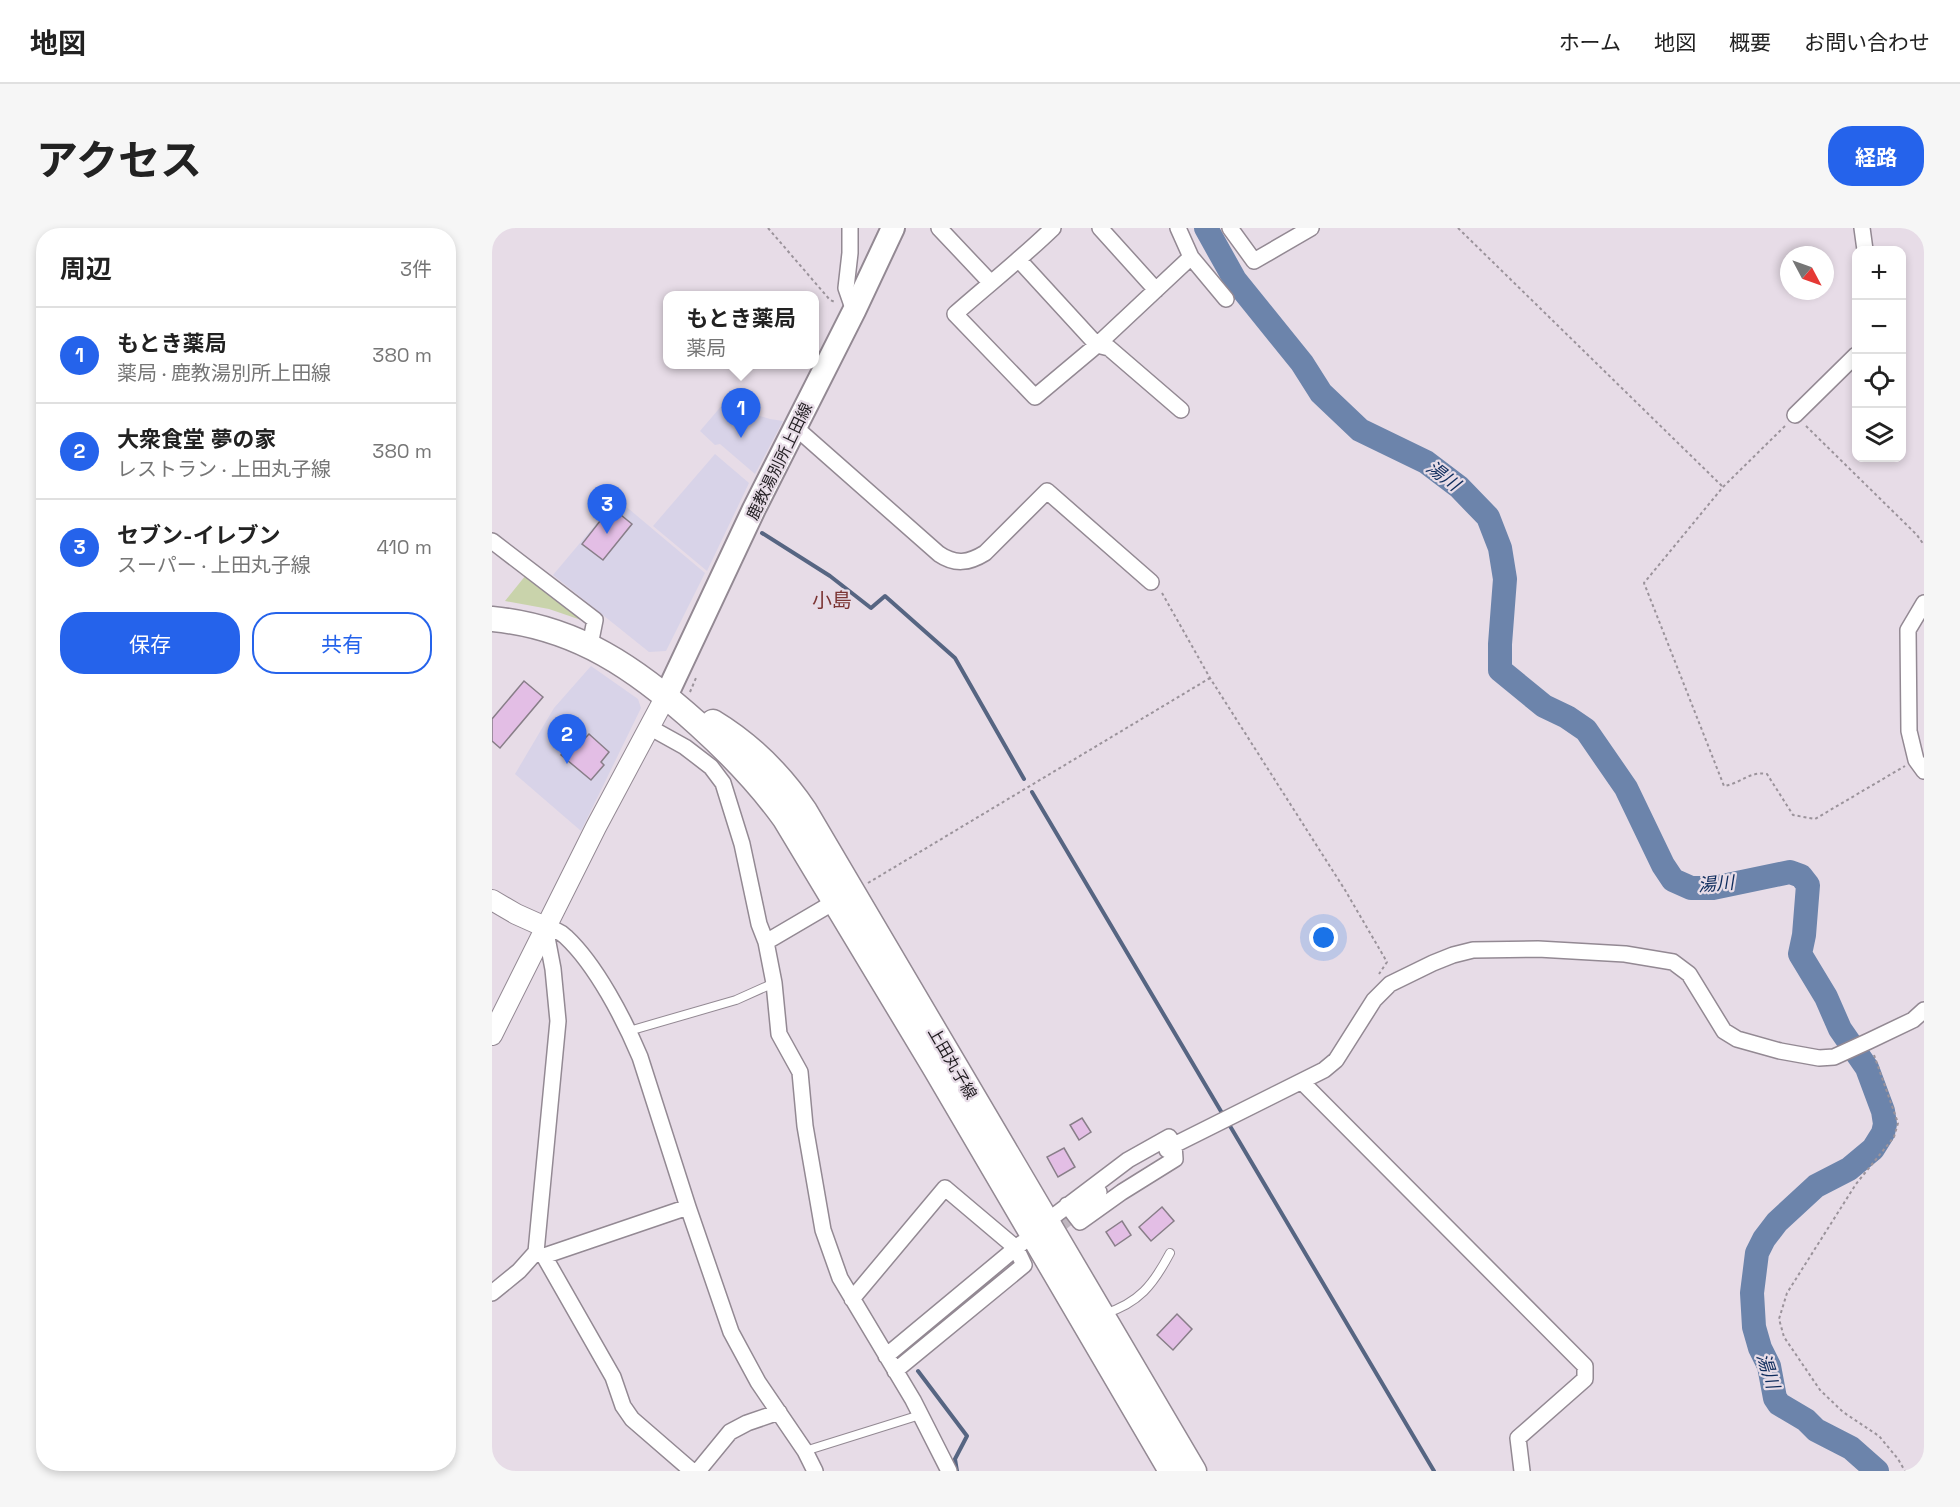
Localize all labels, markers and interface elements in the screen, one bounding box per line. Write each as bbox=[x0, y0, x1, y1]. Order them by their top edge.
text: 地図 bbox=[30, 25, 86, 61]
text: ホーム bbox=[1559, 29, 1621, 56]
text: 地図 bbox=[1654, 29, 1696, 56]
text: 概要 bbox=[1729, 29, 1771, 56]
text: お問い合わせ bbox=[1804, 29, 1930, 56]
button: 経路 bbox=[1828, 126, 1924, 186]
text: アクセス bbox=[36, 134, 202, 187]
north arrow bbox=[1780, 246, 1834, 300]
map controls bbox=[1852, 246, 1906, 462]
button: + bbox=[1852, 246, 1906, 300]
text: 周辺 bbox=[60, 252, 112, 286]
text: 3件 bbox=[400, 256, 432, 282]
popup bbox=[663, 291, 819, 369]
button: − bbox=[1852, 300, 1906, 354]
text: もとき薬局 bbox=[686, 304, 796, 332]
text: もとき薬局 bbox=[117, 329, 227, 357]
text: 薬局 bbox=[686, 335, 726, 361]
text: 1 bbox=[75, 342, 84, 368]
text: 380 m bbox=[372, 342, 432, 368]
button: locate bbox=[1852, 354, 1906, 408]
text: 薬局 · 鹿教湯別所上田線 bbox=[117, 360, 331, 386]
pin: 1 bbox=[722, 388, 760, 438]
street label: 鹿教湯別所上田線 bbox=[742, 399, 817, 523]
button: layers bbox=[1852, 408, 1906, 462]
text: 大衆食堂 夢の家 bbox=[117, 425, 277, 453]
text: 2 bbox=[74, 438, 85, 464]
text: 380 m bbox=[372, 438, 432, 464]
text: レストラン · 上田丸子線 bbox=[117, 456, 331, 482]
water label: 湯川 bbox=[1422, 456, 1466, 497]
pin: 3 bbox=[588, 484, 626, 534]
text: セブン-イレブン bbox=[117, 521, 281, 549]
text: 3 bbox=[73, 534, 86, 560]
text: 410 m bbox=[376, 534, 432, 560]
text: スーパー · 上田丸子線 bbox=[117, 552, 311, 578]
district label: 小島 bbox=[812, 587, 852, 613]
button: 保存 bbox=[60, 612, 240, 674]
button: 共有 bbox=[252, 612, 432, 674]
pin: 2 bbox=[548, 714, 586, 764]
water label: 湯川 bbox=[1697, 870, 1737, 897]
your location bbox=[1309, 923, 1338, 952]
street label: 上田丸子線 bbox=[923, 1023, 982, 1103]
water label: 湯川 bbox=[1752, 1350, 1786, 1393]

